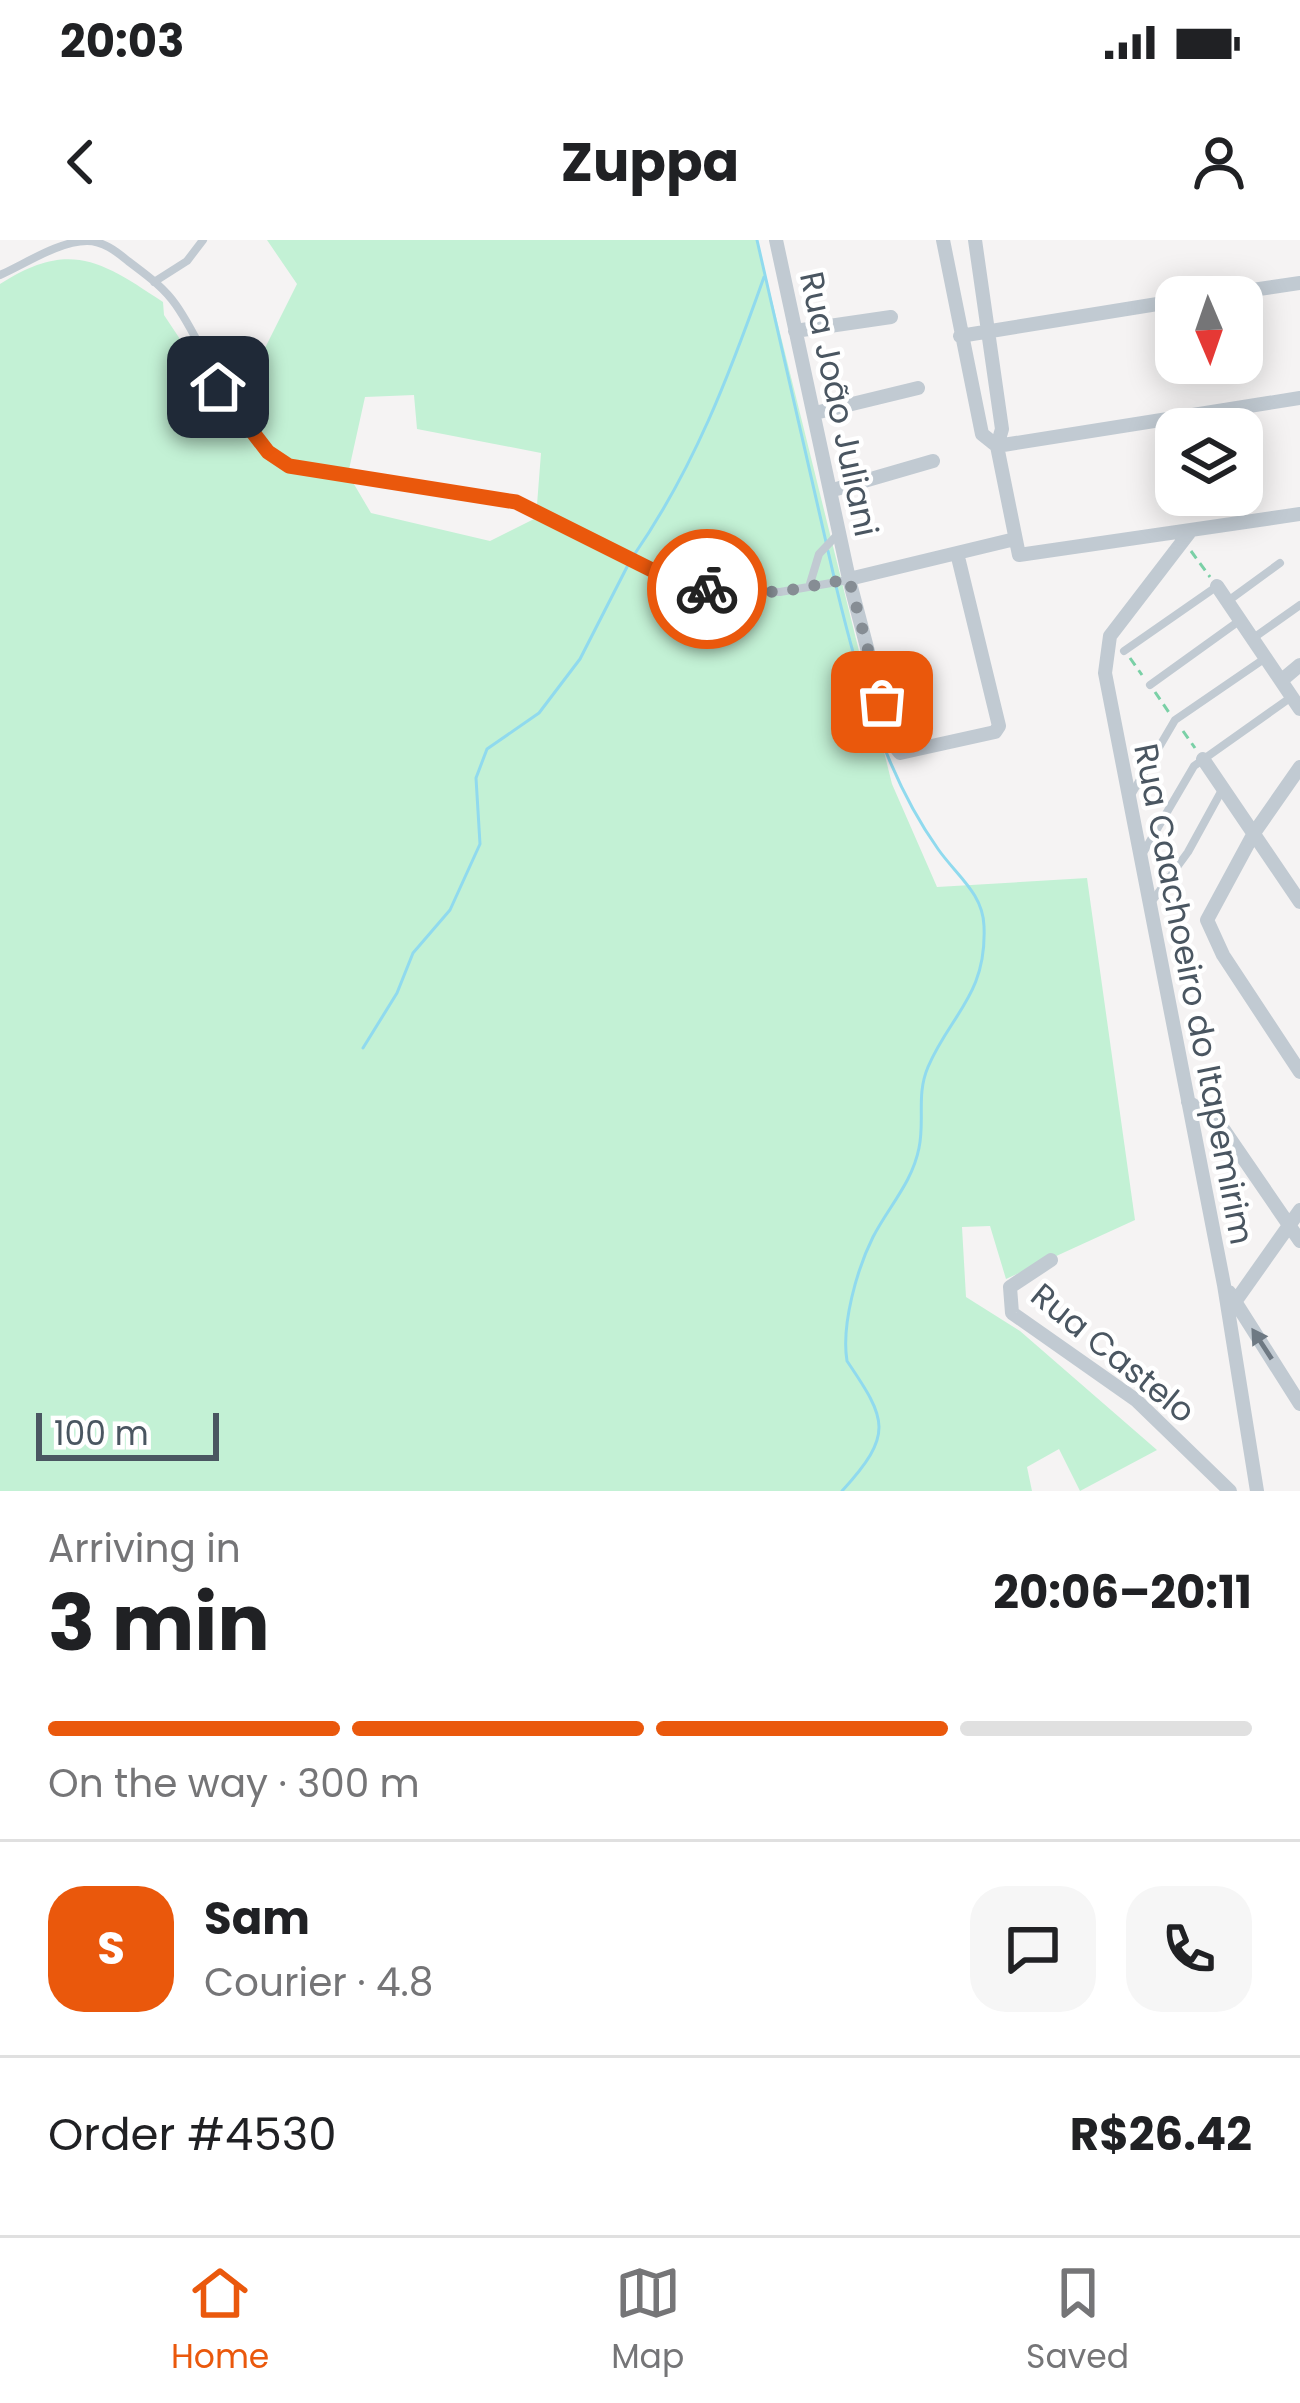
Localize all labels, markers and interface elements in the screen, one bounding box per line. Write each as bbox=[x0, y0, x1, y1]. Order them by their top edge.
text: 20:03 bbox=[60, 10, 184, 73]
text: Zuppa bbox=[561, 124, 739, 200]
icon: back bbox=[48, 129, 114, 195]
icon: person bbox=[1186, 129, 1252, 195]
street label: Rua João Juliani bbox=[788, 267, 890, 541]
north arrow bbox=[1155, 276, 1263, 384]
map controls bbox=[1155, 276, 1263, 516]
pin bbox=[167, 336, 269, 438]
icon: home bbox=[185, 354, 251, 420]
button: layers bbox=[1155, 408, 1263, 516]
courier bbox=[647, 529, 767, 649]
icon: bike bbox=[674, 556, 740, 622]
pin bbox=[831, 651, 933, 753]
icon: bag bbox=[849, 669, 915, 735]
street label: Rua Caachoeiro do Itapemirim bbox=[1122, 739, 1266, 1249]
street label: Rua Castelo bbox=[1021, 1272, 1205, 1434]
one-way arrow bbox=[1252, 1328, 1274, 1361]
scale bar bbox=[36, 1407, 219, 1460]
text: 100 m bbox=[54, 1410, 149, 1457]
text: Arriving in bbox=[48, 1521, 241, 1576]
text: 20:06–20:11 bbox=[993, 1561, 1252, 1624]
text: 3 min bbox=[48, 1568, 270, 1677]
text: On the way · 300 m bbox=[48, 1756, 420, 1811]
button: chat bbox=[970, 1886, 1096, 2012]
button: phone bbox=[1126, 1886, 1252, 2012]
text: Sam bbox=[204, 1887, 310, 1950]
text: S bbox=[97, 1917, 125, 1980]
text: Courier · 4.8 bbox=[204, 1955, 433, 2010]
text: Order #4530 bbox=[48, 2103, 336, 2166]
text: R$26.42 bbox=[1070, 2103, 1252, 2166]
tab: Home bbox=[171, 2260, 269, 2382]
tab: Map bbox=[611, 2260, 684, 2382]
tab: Saved bbox=[1026, 2260, 1129, 2382]

